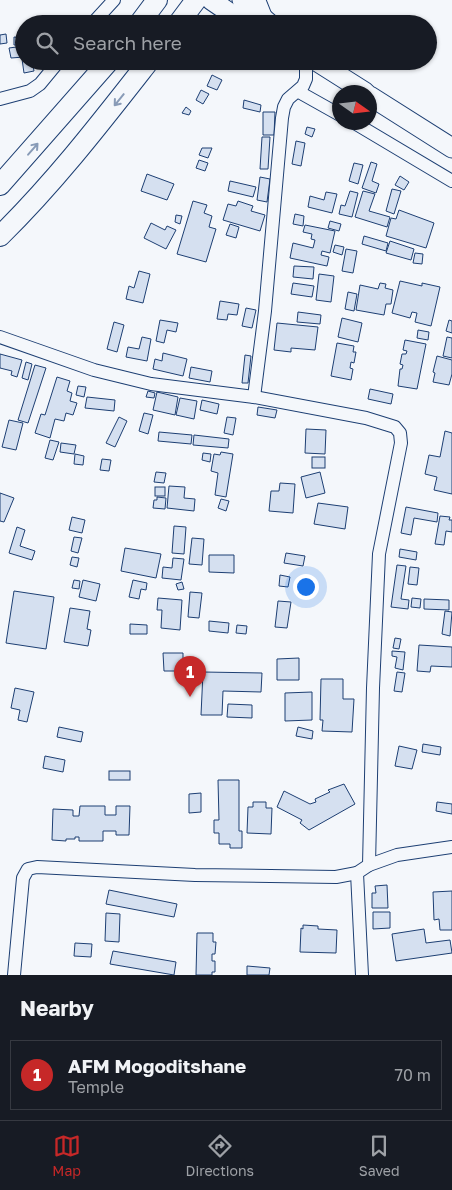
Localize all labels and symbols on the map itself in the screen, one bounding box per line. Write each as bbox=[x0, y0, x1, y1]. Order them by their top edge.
north arrow bbox=[332, 85, 377, 130]
one-way arrow bbox=[113, 93, 124, 106]
one-way arrow bbox=[27, 142, 39, 155]
your location bbox=[293, 574, 319, 600]
pin: 1 bbox=[174, 656, 206, 697]

